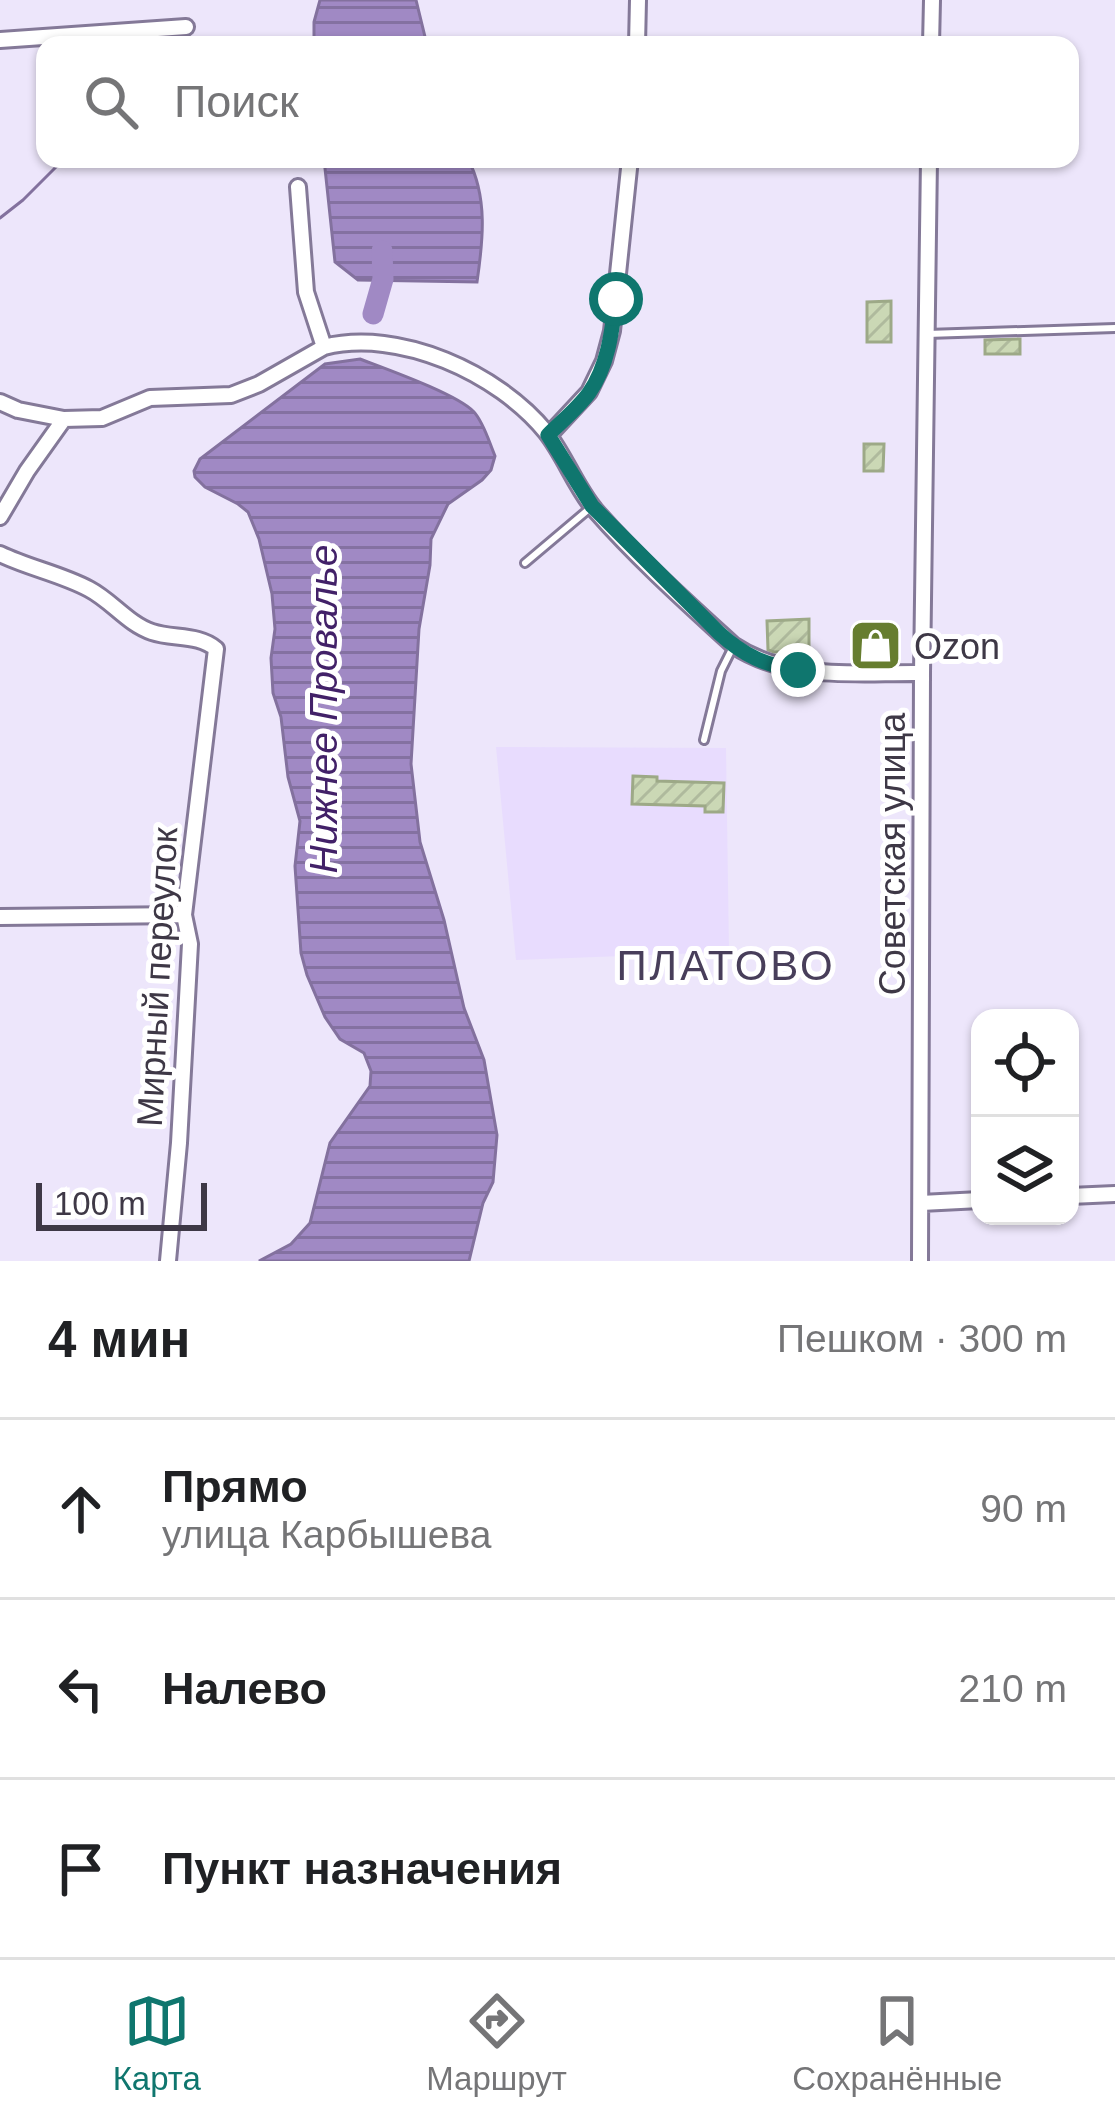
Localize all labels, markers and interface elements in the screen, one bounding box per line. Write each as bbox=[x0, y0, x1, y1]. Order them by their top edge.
search box bbox=[36, 36, 1079, 168]
icon: search bbox=[78, 69, 144, 135]
text: Поиск bbox=[174, 76, 299, 127]
route start bbox=[589, 272, 643, 326]
water label: Нижнее Провалье bbox=[302, 545, 345, 873]
shop icon: Ozon bbox=[847, 618, 903, 674]
place label: Ozon bbox=[914, 626, 1000, 667]
route end bbox=[771, 643, 825, 697]
street label: Советская улица bbox=[872, 712, 913, 995]
street label: Мирный переулок bbox=[129, 826, 185, 1128]
district label: ПЛАТОВО bbox=[616, 942, 836, 989]
map controls bbox=[971, 1009, 1079, 1225]
button: locate bbox=[971, 1009, 1079, 1117]
button: layers bbox=[971, 1117, 1079, 1225]
scale bar bbox=[36, 1177, 207, 1230]
text: 100 m bbox=[54, 1185, 146, 1222]
text: 4 мин bbox=[48, 1311, 190, 1368]
text: Пешком · 300 m bbox=[777, 1317, 1067, 1360]
text: Прямо bbox=[162, 1461, 308, 1512]
icon: ahead bbox=[48, 1476, 114, 1542]
text: 90 m bbox=[980, 1487, 1067, 1530]
text: улица Карбышева bbox=[162, 1513, 491, 1556]
icon: left bbox=[48, 1656, 114, 1722]
text: Налево bbox=[162, 1663, 327, 1714]
text: 210 m bbox=[959, 1667, 1067, 1710]
icon: arrive bbox=[48, 1836, 114, 1902]
text: Пункт назначения bbox=[162, 1843, 562, 1894]
tab: Карта bbox=[113, 1988, 201, 2098]
tab: Маршрут bbox=[426, 1988, 567, 2098]
tab: Сохранённые bbox=[792, 1988, 1002, 2098]

